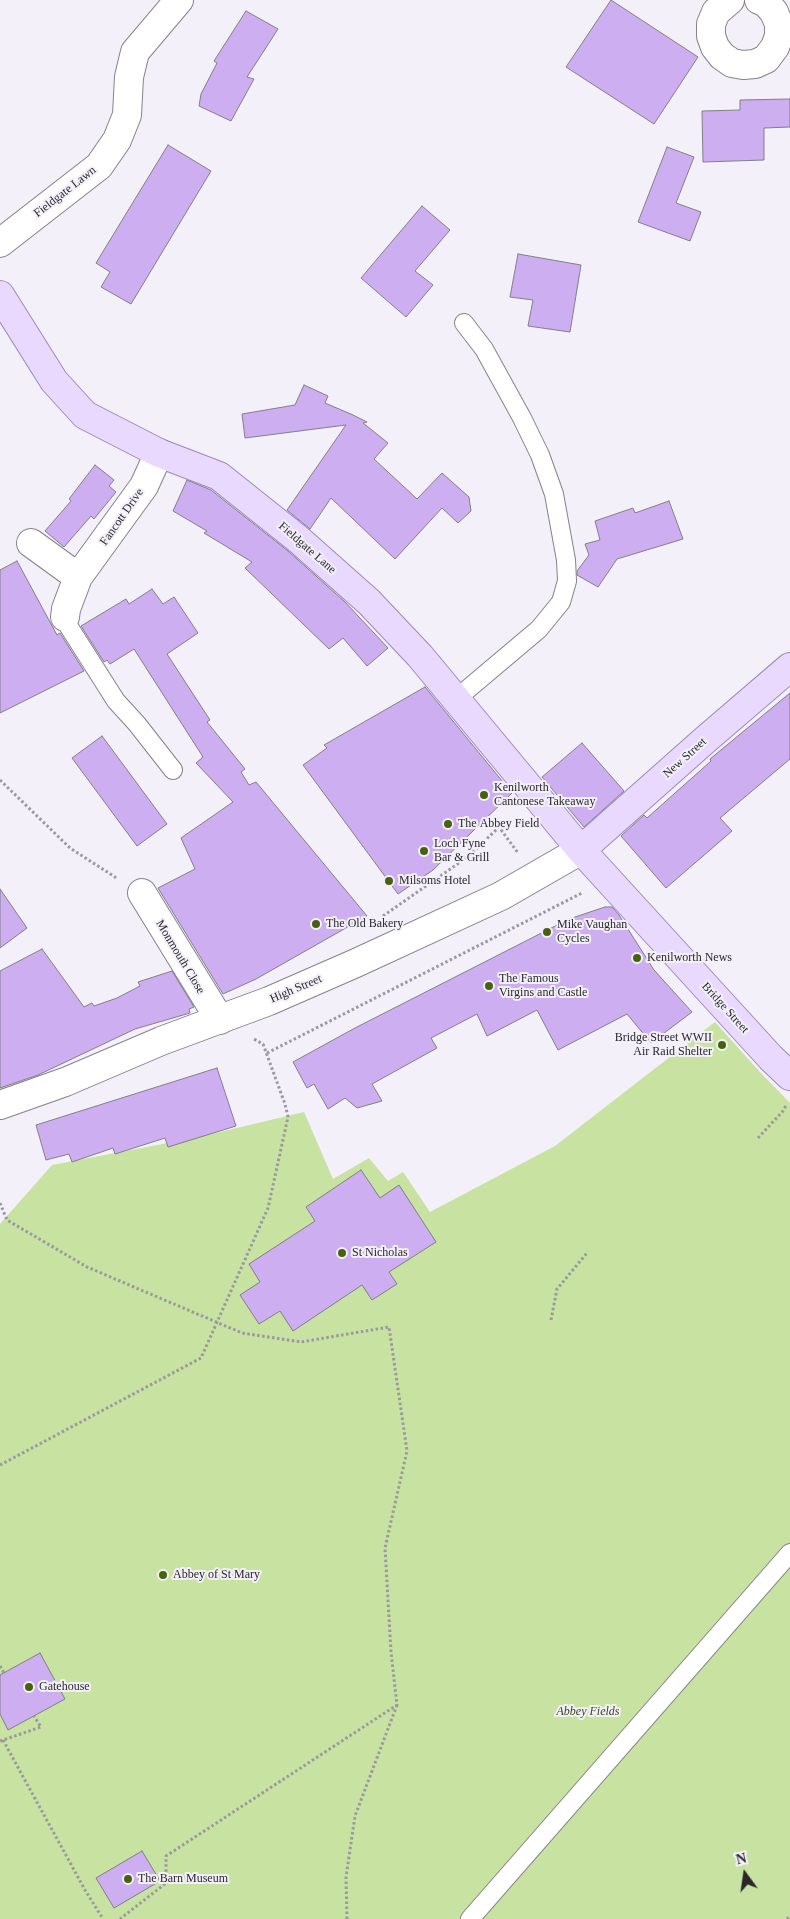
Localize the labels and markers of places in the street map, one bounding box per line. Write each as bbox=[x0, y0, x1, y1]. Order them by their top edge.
place label: Kenilworth Cantonese Takeaway bbox=[494, 781, 595, 809]
marker: Kenilworth Cantonese Takeaway bbox=[478, 789, 490, 801]
place label: The Abbey Field bbox=[458, 817, 539, 831]
marker: The Abbey Field bbox=[442, 818, 454, 830]
place label: Loch Fyne Bar & Grill bbox=[434, 837, 489, 865]
marker: Loch Fyne Bar & Grill bbox=[418, 845, 430, 857]
place label: Milsoms Hotel bbox=[399, 874, 471, 888]
marker: Milsoms Hotel bbox=[383, 875, 395, 887]
place label: The Old Bakery bbox=[326, 917, 403, 931]
marker: The Old Bakery bbox=[310, 918, 322, 930]
place label: Mike Vaughan Cycles bbox=[557, 918, 627, 946]
marker: Mike Vaughan Cycles bbox=[541, 926, 553, 938]
place label: Kenilworth News bbox=[647, 951, 732, 965]
marker: Kenilworth News bbox=[631, 952, 643, 964]
place label: The Famous Virgins and Castle bbox=[499, 972, 587, 1000]
marker: The Famous Virgins and Castle bbox=[483, 980, 495, 992]
place label: Bridge Street WWII Air Raid Shelter bbox=[615, 1031, 712, 1059]
marker: Bridge Street WWII Air Raid Shelter bbox=[716, 1039, 728, 1051]
place label: St Nicholas bbox=[352, 1246, 408, 1260]
marker: St Nicholas bbox=[336, 1247, 348, 1259]
place label: Abbey of St Mary bbox=[173, 1568, 260, 1582]
marker: Abbey of St Mary bbox=[157, 1569, 169, 1581]
place label: Gatehouse bbox=[39, 1680, 90, 1694]
marker: Gatehouse bbox=[23, 1681, 35, 1693]
place label: The Barn Museum bbox=[138, 1872, 228, 1886]
marker: The Barn Museum bbox=[122, 1873, 134, 1885]

